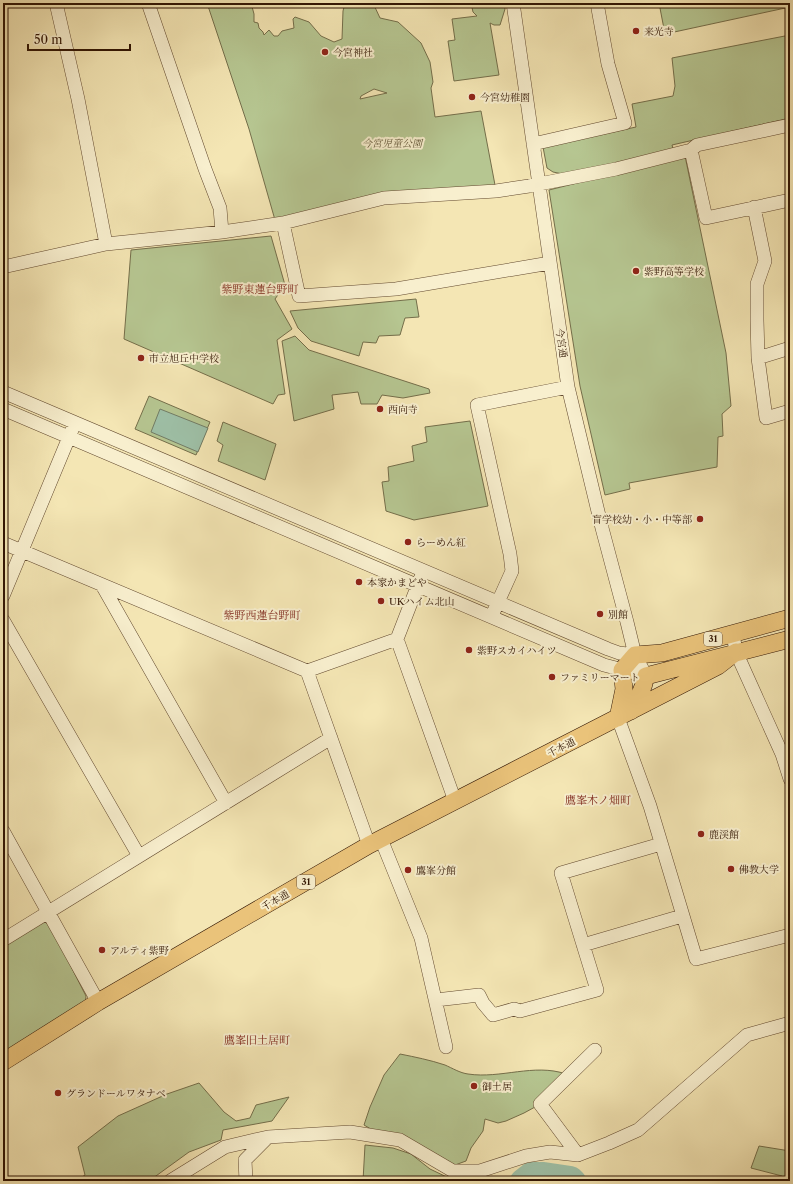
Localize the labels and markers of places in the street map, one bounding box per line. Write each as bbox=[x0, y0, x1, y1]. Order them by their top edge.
place label: 来光寺 bbox=[644, 25, 674, 38]
marker: 来光寺 bbox=[631, 26, 641, 36]
place label: 今宮神社 bbox=[333, 46, 373, 59]
marker: 今宮神社 bbox=[320, 47, 330, 57]
place label: 今宮幼稚園 bbox=[480, 91, 530, 104]
marker: 今宮幼稚園 bbox=[467, 92, 477, 102]
place label: 紫野高等学校 bbox=[644, 265, 704, 278]
marker: 紫野高等学校 bbox=[631, 266, 641, 276]
place label: 市立旭丘中学校 bbox=[149, 352, 219, 365]
marker: 市立旭丘中学校 bbox=[136, 353, 146, 363]
place label: 西向寺 bbox=[388, 403, 418, 416]
marker: 西向寺 bbox=[375, 404, 385, 414]
place label: 盲学校幼・小・中等部 bbox=[592, 513, 692, 526]
marker: 盲学校幼・小・中等部 bbox=[695, 514, 705, 524]
place label: らーめん紅 bbox=[416, 536, 466, 549]
marker: らーめん紅 bbox=[403, 537, 413, 547]
place label: 本家かまどや bbox=[367, 576, 427, 589]
marker: 本家かまどや bbox=[354, 577, 364, 587]
place label: UKハイム北山 bbox=[389, 595, 455, 608]
marker: UKハイム北山 bbox=[376, 596, 386, 606]
place label: 別館 bbox=[608, 608, 628, 621]
marker: 別館 bbox=[595, 609, 605, 619]
place label: 紫野スカイハイツ bbox=[477, 644, 557, 657]
marker: 紫野スカイハイツ bbox=[464, 645, 474, 655]
place label: ファミリーマート bbox=[560, 671, 640, 684]
marker: ファミリーマート bbox=[547, 672, 557, 682]
place label: 鹿渓館 bbox=[709, 828, 739, 841]
marker: 鹿渓館 bbox=[696, 829, 706, 839]
place label: 佛教大学 bbox=[739, 863, 779, 876]
place label: 鷹峯分館 bbox=[416, 864, 456, 877]
marker: 佛教大学 bbox=[726, 864, 736, 874]
marker: 鷹峯分館 bbox=[403, 865, 413, 875]
place label: アルティ紫野 bbox=[110, 944, 169, 957]
marker: アルティ紫野 bbox=[97, 945, 107, 955]
place label: 御土居 bbox=[482, 1080, 512, 1093]
marker: 御土居 bbox=[469, 1081, 479, 1091]
place label: グランドールワタナベ bbox=[66, 1087, 166, 1100]
marker: グランドールワタナベ bbox=[53, 1088, 63, 1098]

